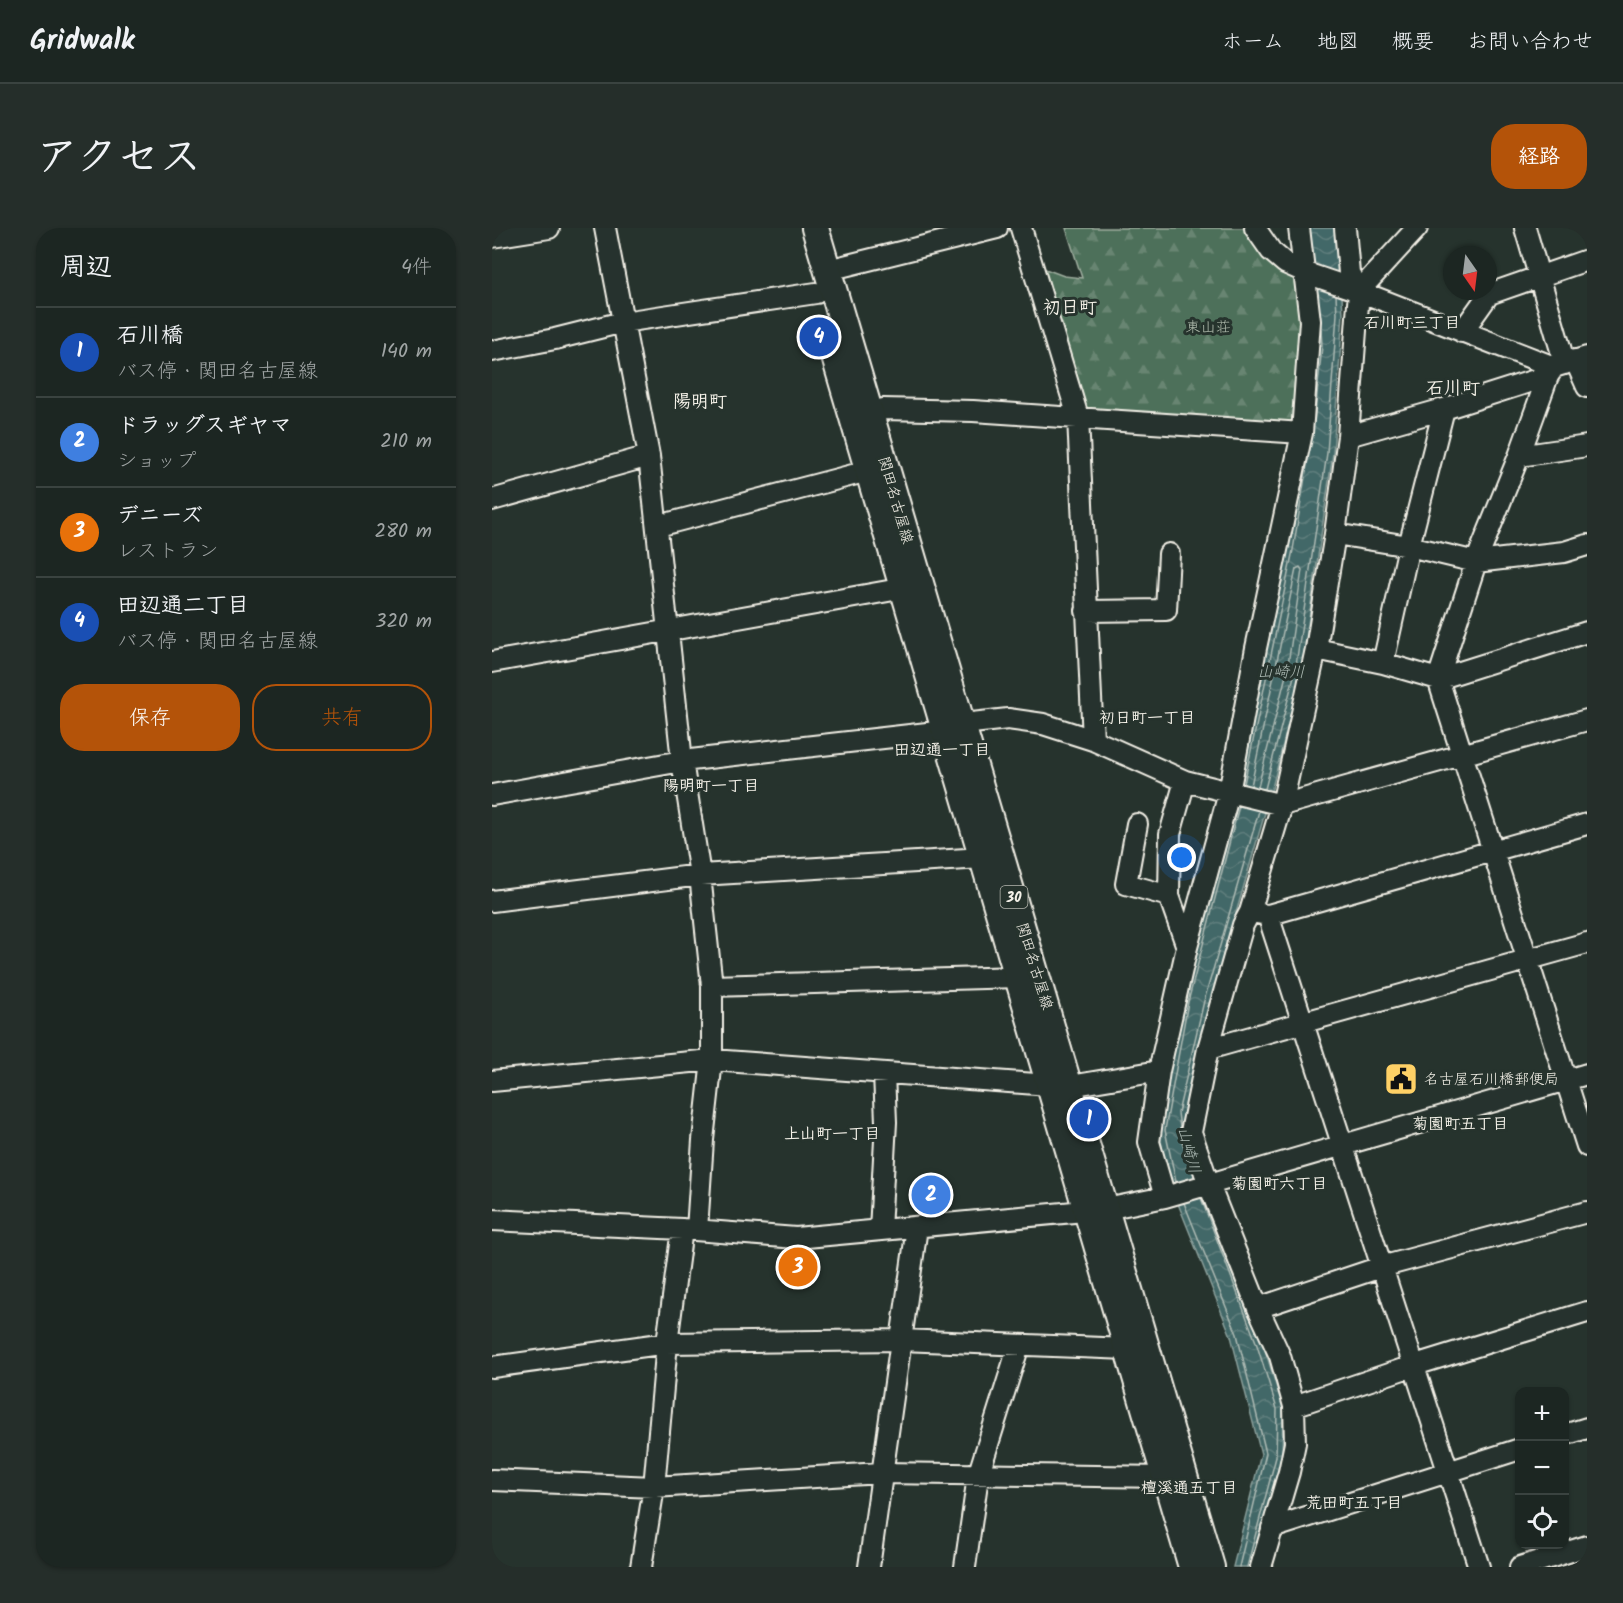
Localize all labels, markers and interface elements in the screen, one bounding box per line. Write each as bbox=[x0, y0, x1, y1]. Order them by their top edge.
text: Gridwalk bbox=[30, 19, 135, 64]
text: ホーム bbox=[1222, 26, 1284, 59]
text: 地図 bbox=[1317, 26, 1359, 59]
text: 概要 bbox=[1392, 26, 1434, 59]
text: お問い合わせ bbox=[1467, 26, 1593, 59]
button: 経路 bbox=[1491, 124, 1587, 189]
text: アクセス bbox=[36, 125, 201, 192]
north arrow bbox=[1443, 246, 1497, 300]
text: 周辺 bbox=[60, 247, 112, 289]
text: 4件 bbox=[401, 252, 432, 284]
district label: 初日町 bbox=[1043, 294, 1097, 323]
district label: 石川町三丁目 bbox=[1364, 311, 1460, 336]
pin: 4 bbox=[800, 314, 838, 360]
park label: 東山荘 bbox=[1185, 316, 1231, 340]
text: 石川橋 bbox=[117, 319, 183, 354]
text: 1 bbox=[76, 336, 83, 368]
text: 140 m bbox=[381, 336, 432, 368]
text: バス停 · 関田名古屋線 bbox=[117, 356, 318, 388]
district label: 石川町 bbox=[1426, 375, 1480, 404]
district label: 陽明町 bbox=[673, 388, 727, 417]
text: ドラッグスギヤマ bbox=[117, 409, 292, 444]
text: 2 bbox=[74, 426, 85, 458]
text: 210 m bbox=[380, 426, 432, 458]
text: ショップ bbox=[117, 446, 196, 478]
street label: 関田名古屋線 bbox=[871, 454, 919, 547]
text: デニーズ bbox=[117, 499, 203, 534]
text: 3 bbox=[74, 516, 85, 548]
text: 280 m bbox=[374, 516, 432, 548]
text: レストラン bbox=[117, 536, 219, 568]
text: 田辺通二丁目 bbox=[117, 589, 249, 624]
text: 4 bbox=[74, 606, 85, 638]
text: 320 m bbox=[375, 606, 432, 638]
text: バス停 · 関田名古屋線 bbox=[117, 626, 318, 658]
water label: 山崎川 bbox=[1257, 660, 1305, 685]
button: 保存 bbox=[60, 684, 240, 751]
button: 共有 bbox=[252, 684, 432, 751]
district label: 初日町一丁目 bbox=[1099, 706, 1195, 731]
district label: 田辺通一丁目 bbox=[894, 738, 990, 763]
district label: 陽明町一丁目 bbox=[663, 774, 759, 799]
your location bbox=[1167, 843, 1196, 872]
road number: 30 bbox=[1000, 886, 1028, 908]
street label: 関田名古屋線 bbox=[1009, 920, 1059, 1013]
public building icon: 名古屋石川橋郵便局 bbox=[1383, 1061, 1419, 1097]
place label: 名古屋石川橋郵便局 bbox=[1424, 1068, 1559, 1092]
pin: 1 bbox=[1070, 1096, 1108, 1142]
district label: 菊園町五丁目 bbox=[1412, 1112, 1508, 1137]
district label: 上山町一丁目 bbox=[784, 1122, 880, 1147]
water label: 山崎川 bbox=[1170, 1124, 1207, 1177]
pin: 2 bbox=[912, 1172, 950, 1218]
district label: 菊園町六丁目 bbox=[1231, 1172, 1327, 1197]
pin: 3 bbox=[778, 1244, 818, 1290]
map controls bbox=[1515, 1387, 1569, 1549]
button: + bbox=[1515, 1387, 1569, 1441]
button: − bbox=[1515, 1441, 1569, 1495]
district label: 檀溪通五丁目 bbox=[1141, 1476, 1237, 1501]
district label: 荒田町五丁目 bbox=[1306, 1491, 1402, 1516]
button: locate bbox=[1515, 1495, 1569, 1549]

